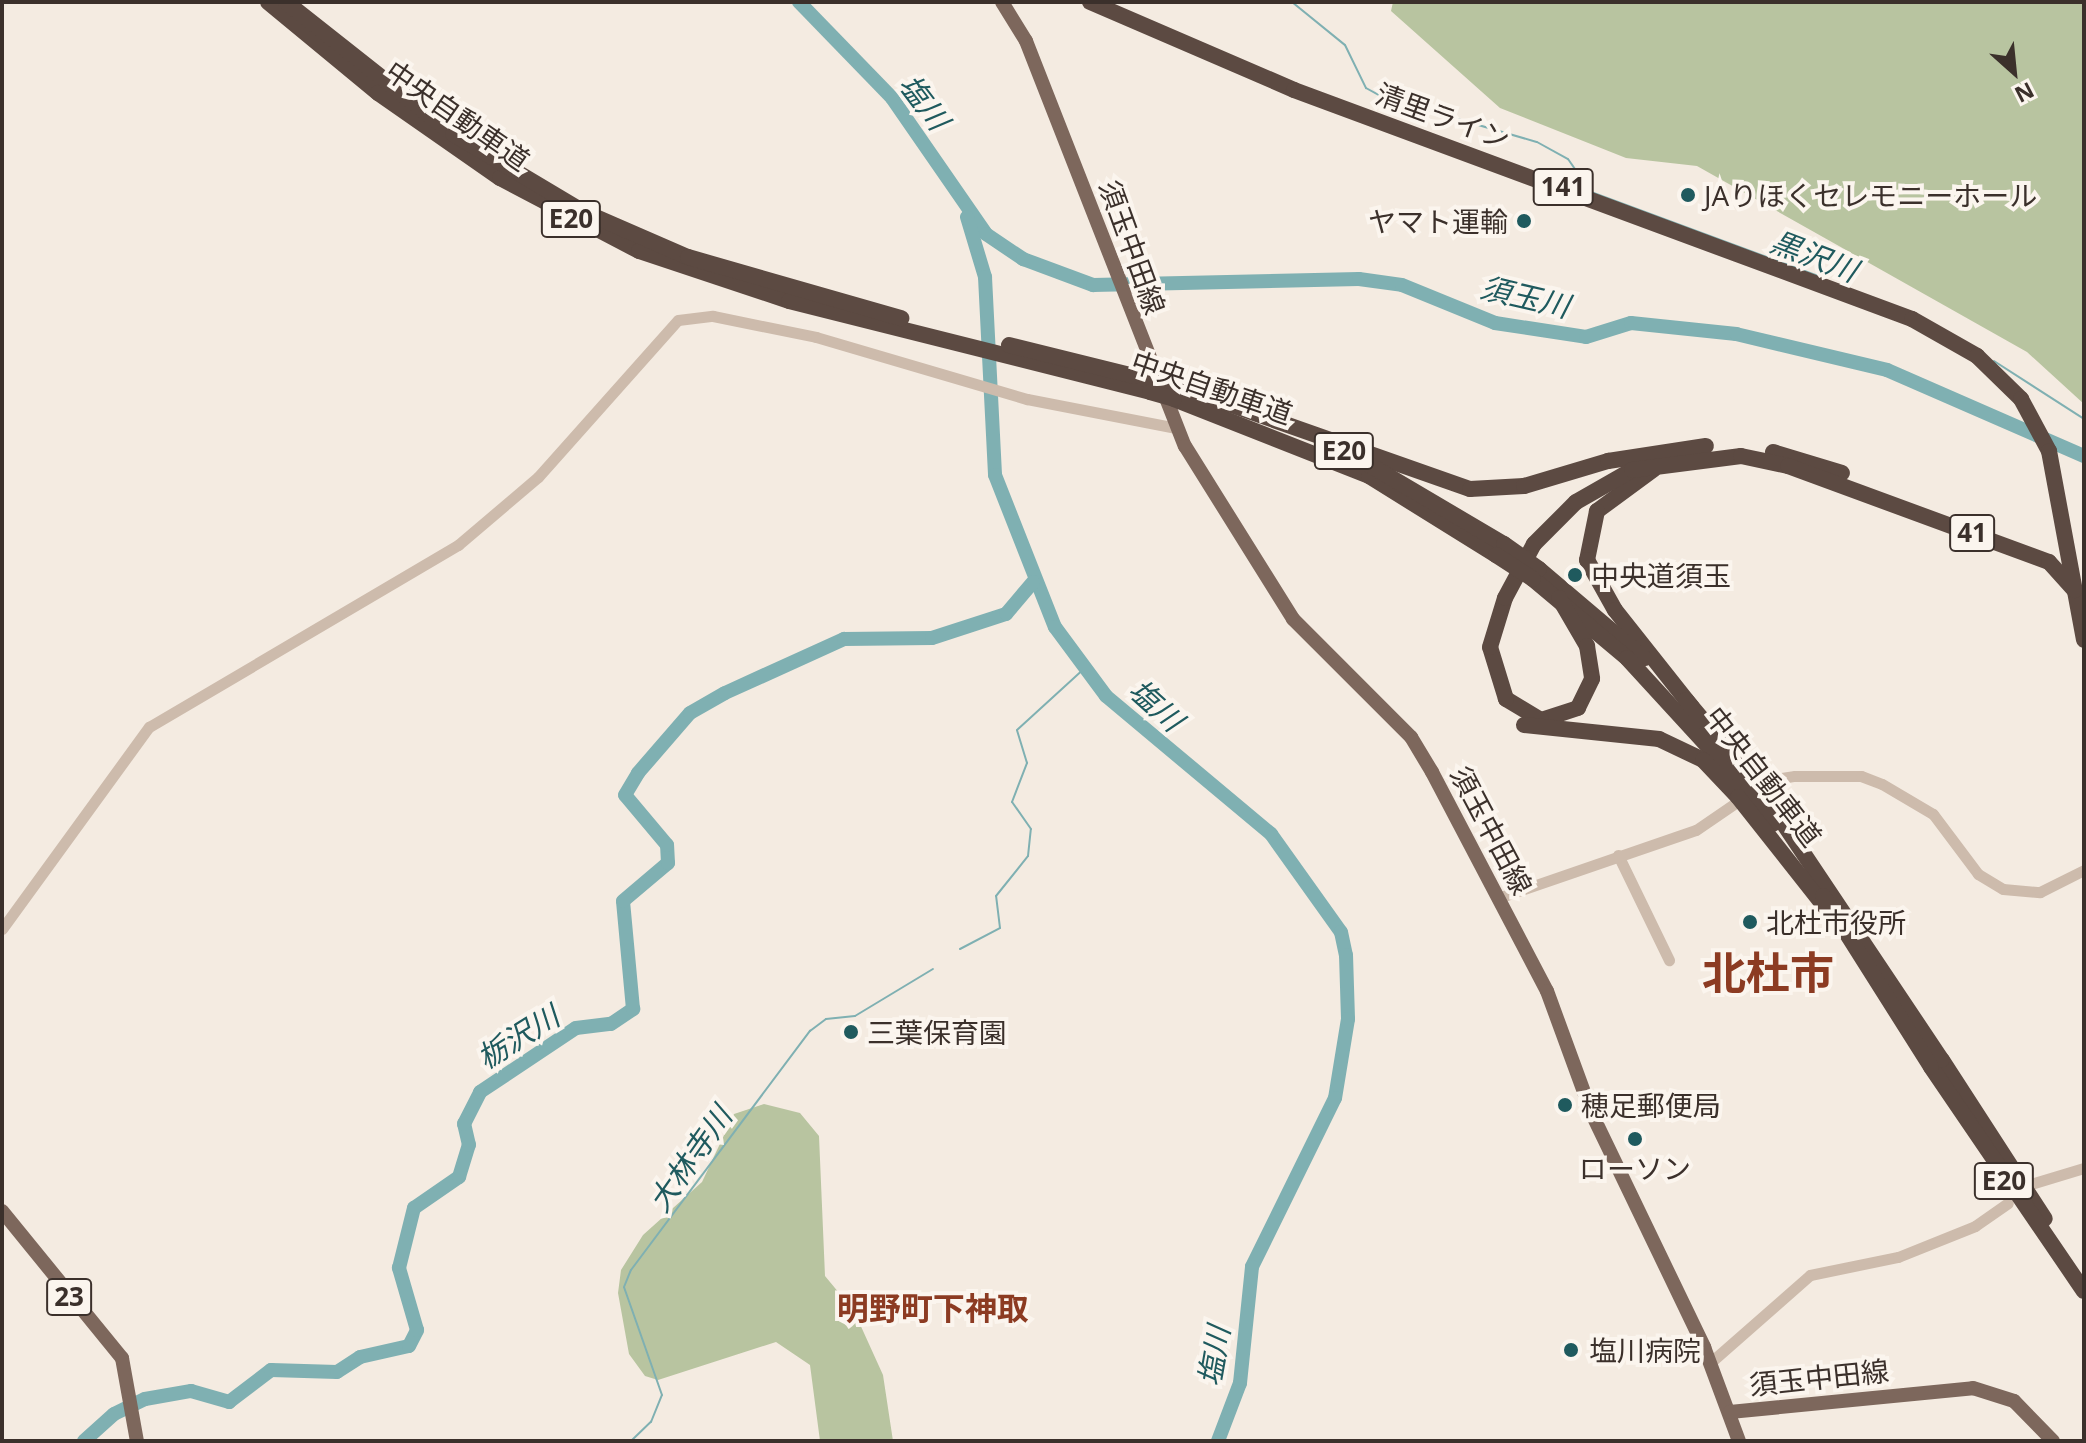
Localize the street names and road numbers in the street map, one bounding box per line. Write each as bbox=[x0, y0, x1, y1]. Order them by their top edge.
street label: 中央自動車道 bbox=[380, 53, 536, 177]
street label: 清里ライン bbox=[1371, 76, 1515, 156]
road number: 141 bbox=[1531, 165, 1595, 209]
street label: 須玉中田線 bbox=[1093, 175, 1173, 319]
road number: E20 bbox=[539, 197, 603, 241]
street label: 中央自動車道 bbox=[1127, 344, 1297, 430]
road number: E20 bbox=[1312, 429, 1376, 473]
road number: 41 bbox=[1948, 511, 1996, 555]
street label: 中央自動車道 bbox=[1699, 699, 1829, 853]
street label: 須玉中田線 bbox=[1444, 760, 1540, 900]
road number: E20 bbox=[1972, 1159, 2036, 1203]
road number: 23 bbox=[45, 1275, 93, 1319]
street label: 須玉中田線 bbox=[1748, 1353, 1890, 1401]

